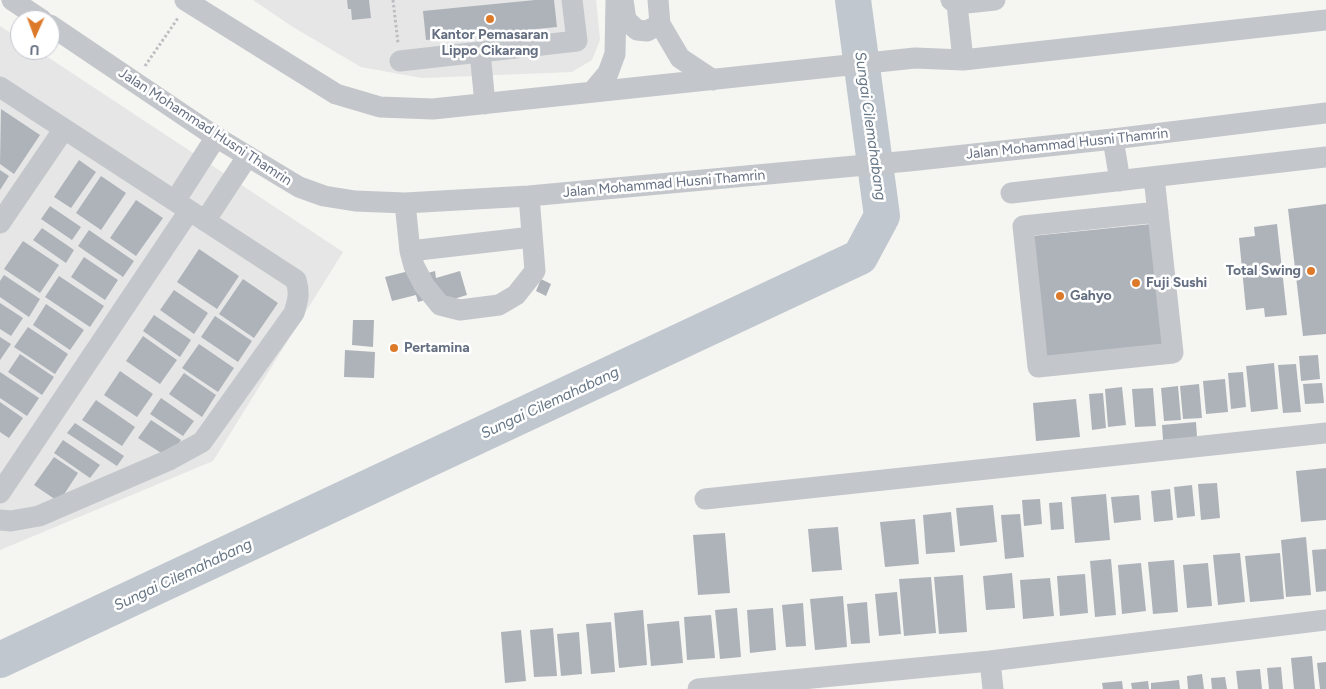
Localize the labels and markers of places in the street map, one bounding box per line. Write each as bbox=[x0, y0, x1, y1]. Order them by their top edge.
marker: Kantor Pemasaran Lippo Cikarang bbox=[484, 13, 496, 25]
place label: Kantor Pemasaran Lippo Cikarang bbox=[431, 27, 549, 59]
place label: Total Swing bbox=[1226, 263, 1301, 279]
marker: Total Swing bbox=[1305, 265, 1317, 277]
place label: Fuji Sushi bbox=[1146, 275, 1207, 291]
marker: Fuji Sushi bbox=[1130, 277, 1142, 289]
place label: Gahyo bbox=[1070, 288, 1112, 304]
marker: Gahyo bbox=[1054, 290, 1066, 302]
place label: Pertamina bbox=[404, 340, 470, 356]
marker: Pertamina bbox=[388, 342, 400, 354]

